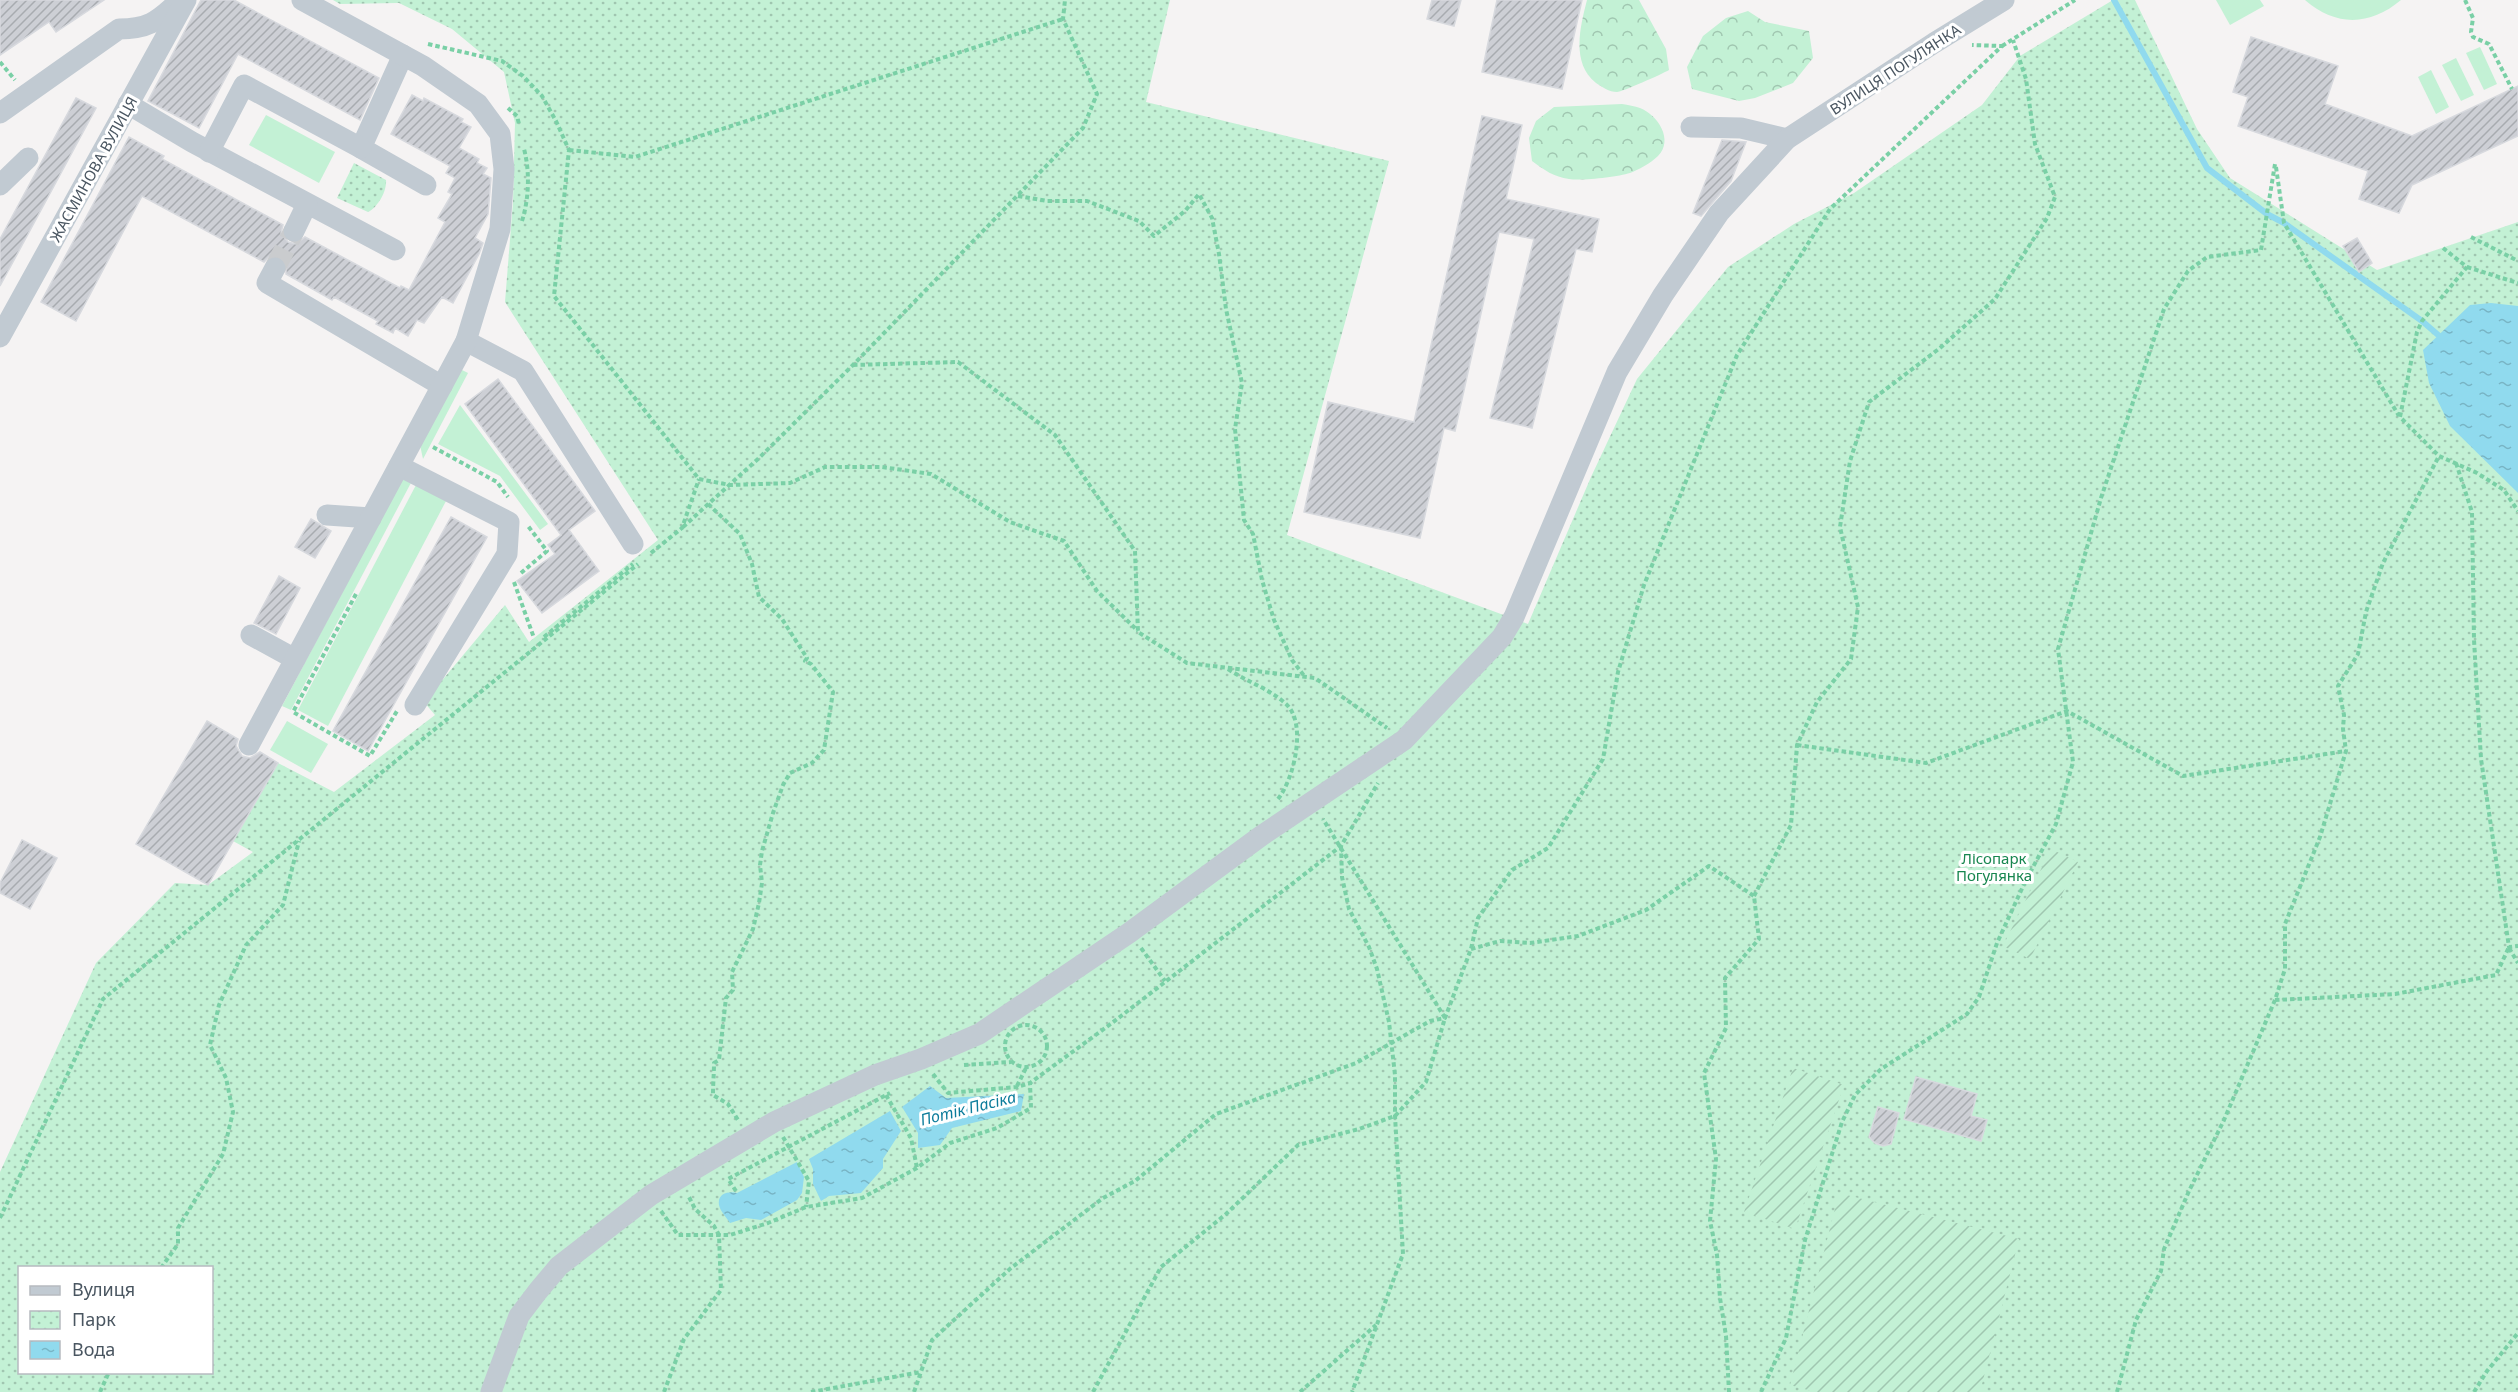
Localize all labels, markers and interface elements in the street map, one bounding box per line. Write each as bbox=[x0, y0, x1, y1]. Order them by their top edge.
street label: ВУЛИЦЯ ПОГУЛЯНКА bbox=[1826, 19, 1965, 119]
street label: ЖАСМИНОВА ВУЛИЦЯ bbox=[45, 93, 141, 245]
park label: Лісопарк Погулянка bbox=[1956, 848, 2032, 885]
water label: Потік Пасіка bbox=[918, 1085, 1018, 1131]
legend bbox=[18, 1266, 213, 1374]
text: Вулиця bbox=[72, 1277, 135, 1301]
text: Парк bbox=[72, 1307, 116, 1331]
text: Вода bbox=[72, 1337, 115, 1361]

